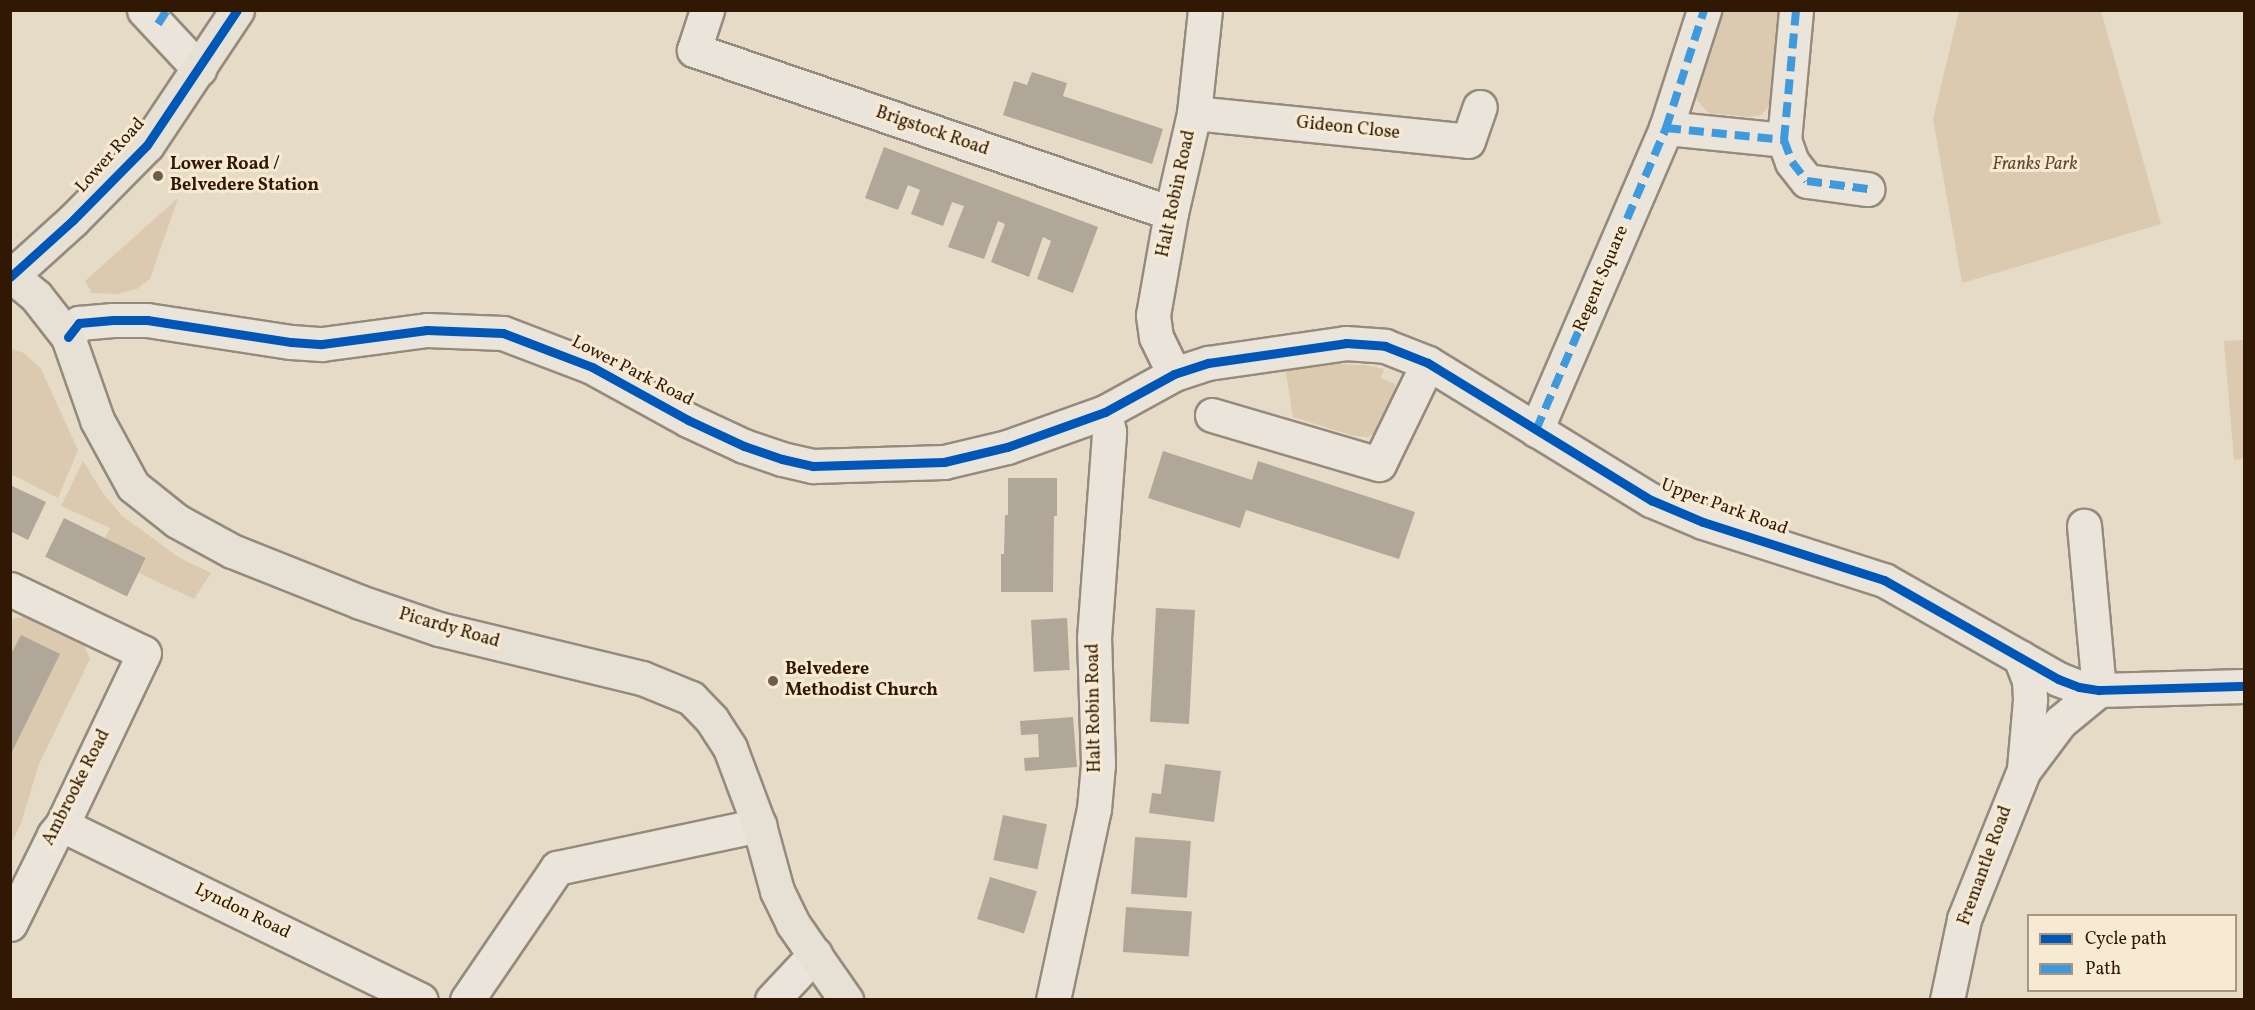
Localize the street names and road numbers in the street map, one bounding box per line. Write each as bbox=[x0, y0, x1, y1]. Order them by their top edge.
street label: Brigstock Road bbox=[872, 103, 992, 161]
street label: Gideon Close bbox=[1295, 113, 1401, 145]
street label: Lower Road bbox=[72, 114, 150, 198]
street label: Halt Robin Road bbox=[1153, 128, 1201, 260]
street label: Regent Square bbox=[1570, 222, 1634, 336]
street label: Lower Park Road bbox=[567, 332, 697, 412]
street label: Upper Park Road bbox=[1658, 475, 1790, 541]
street label: Picardy Road bbox=[396, 604, 502, 654]
street label: Halt Robin Road bbox=[1083, 643, 1107, 773]
street label: Ambrooke Road bbox=[38, 726, 116, 850]
street label: Fremantle Road bbox=[1954, 803, 2018, 929]
street label: Lyndon Road bbox=[191, 879, 293, 945]

